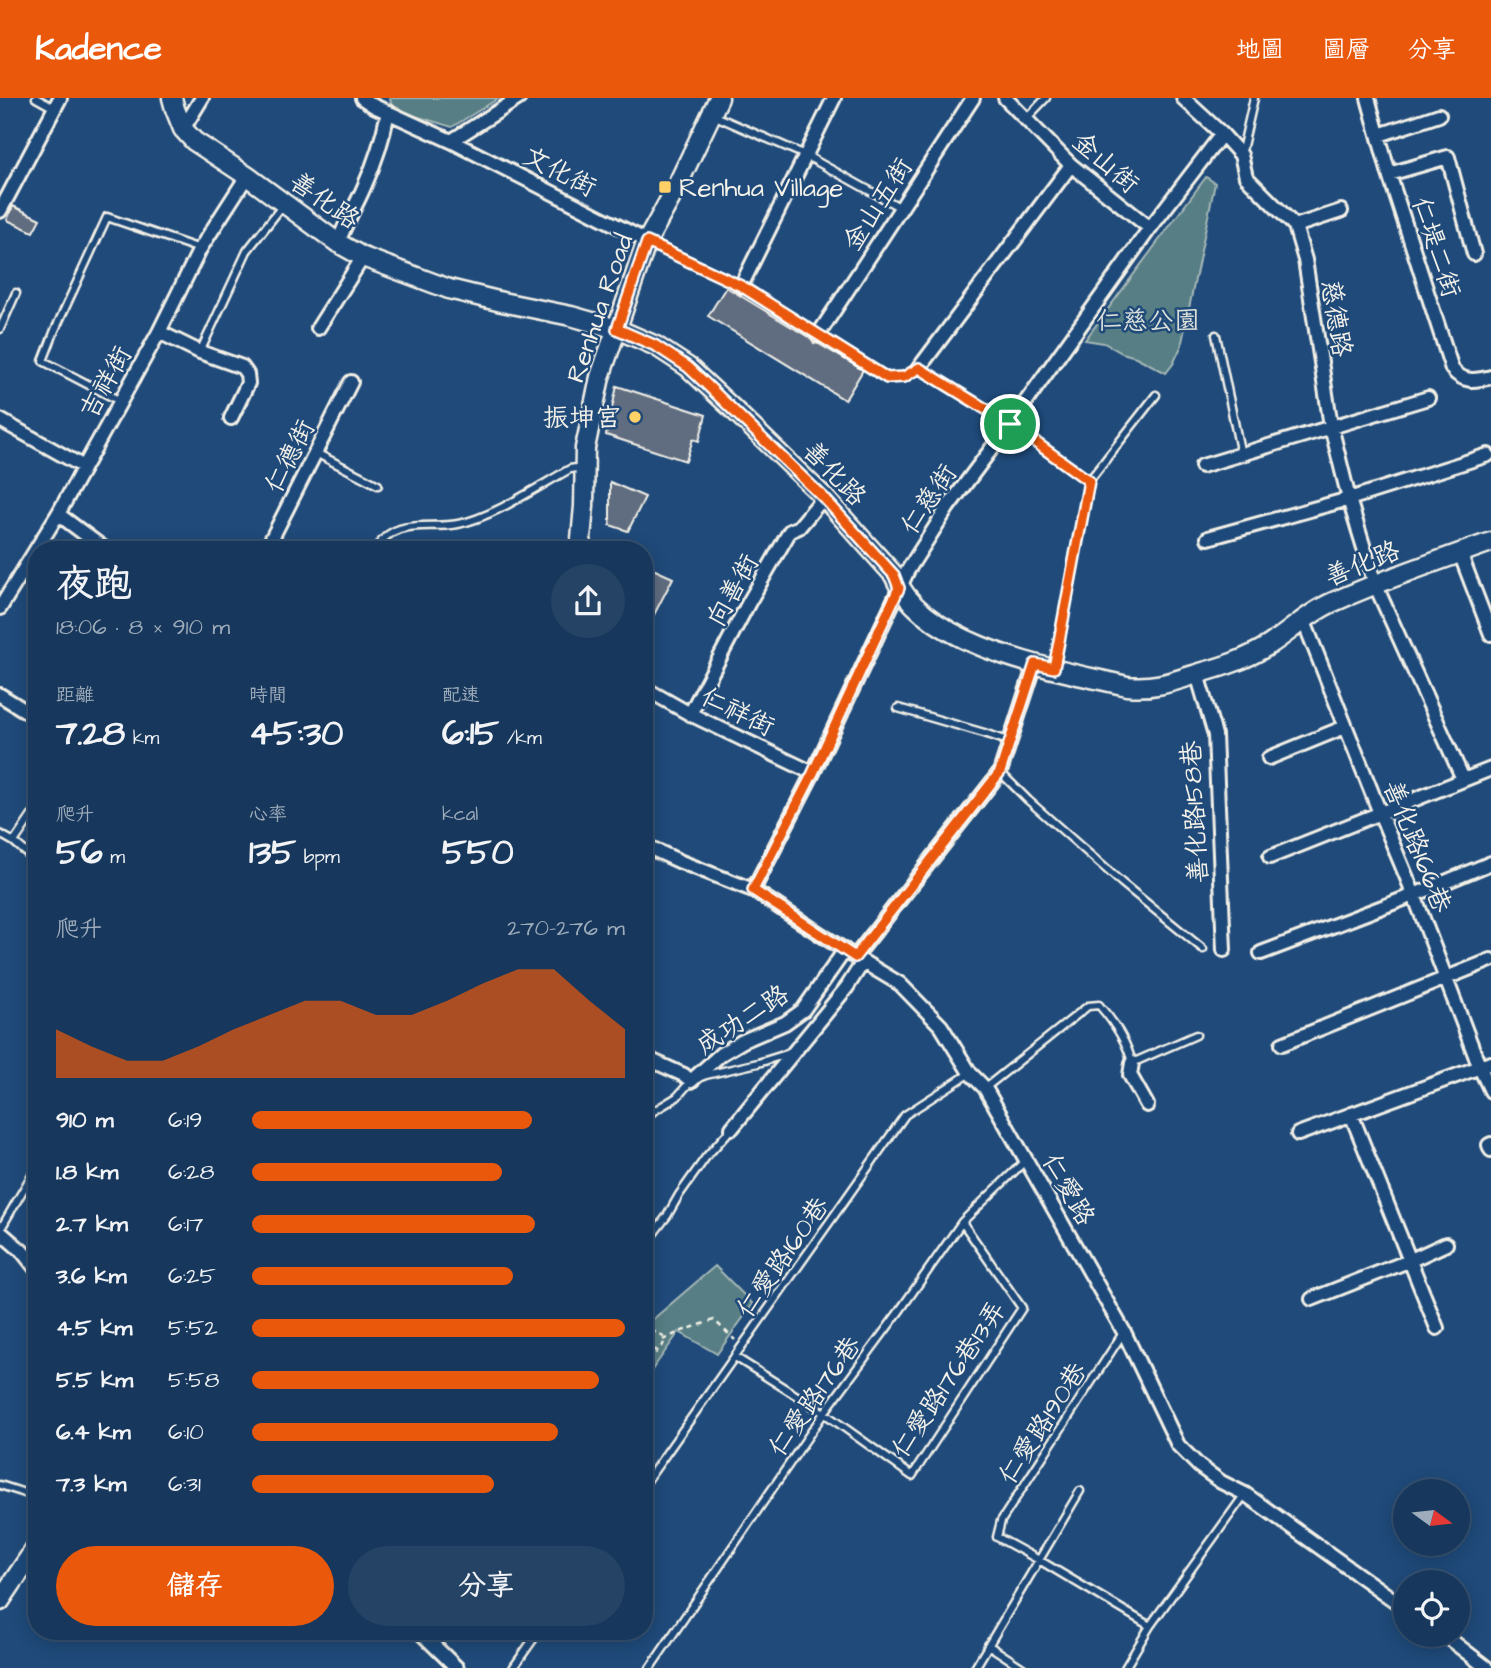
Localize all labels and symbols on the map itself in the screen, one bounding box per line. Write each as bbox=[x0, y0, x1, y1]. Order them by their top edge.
street label: 金山街 bbox=[1064, 124, 1147, 202]
street label: 文化街 bbox=[517, 138, 602, 206]
street label: 金山五街 bbox=[834, 151, 921, 258]
street label: 善化路 bbox=[282, 164, 367, 238]
place label: Renhua Village bbox=[679, 170, 843, 208]
marker: Renhua Village bbox=[657, 179, 673, 195]
street label: 仁堤二街 bbox=[1403, 192, 1469, 302]
street label: Renhua Road bbox=[558, 229, 642, 387]
street label: 慈德路 bbox=[1312, 277, 1360, 359]
park label: 仁慈公園 bbox=[1096, 303, 1200, 339]
street label: 吉祥街 bbox=[71, 340, 141, 425]
pin bbox=[980, 394, 1040, 454]
place label: 振坤宮 bbox=[543, 400, 621, 436]
marker: 振坤宮 bbox=[627, 409, 643, 425]
street label: 仁德街 bbox=[256, 414, 324, 499]
street label: 善化路 bbox=[794, 433, 874, 514]
street label: 仁慈街 bbox=[892, 457, 966, 542]
street label: 善化路 bbox=[1319, 533, 1405, 595]
street label: 向善街 bbox=[698, 548, 768, 633]
street label: 仁祥街 bbox=[695, 679, 781, 745]
street label: 善化路158巷 bbox=[1173, 740, 1217, 884]
street label: 善化路166巷 bbox=[1374, 775, 1460, 918]
street label: 成功二路 bbox=[689, 976, 796, 1063]
street label: 仁愛路 bbox=[1033, 1147, 1103, 1232]
street label: 仁愛路160巷 bbox=[728, 1190, 838, 1325]
street label: 仁愛路176巷13弄 bbox=[883, 1294, 1015, 1465]
street label: 仁愛路176巷 bbox=[760, 1329, 870, 1464]
street label: 仁愛路190巷 bbox=[990, 1356, 1096, 1491]
north arrow bbox=[1393, 1479, 1470, 1556]

